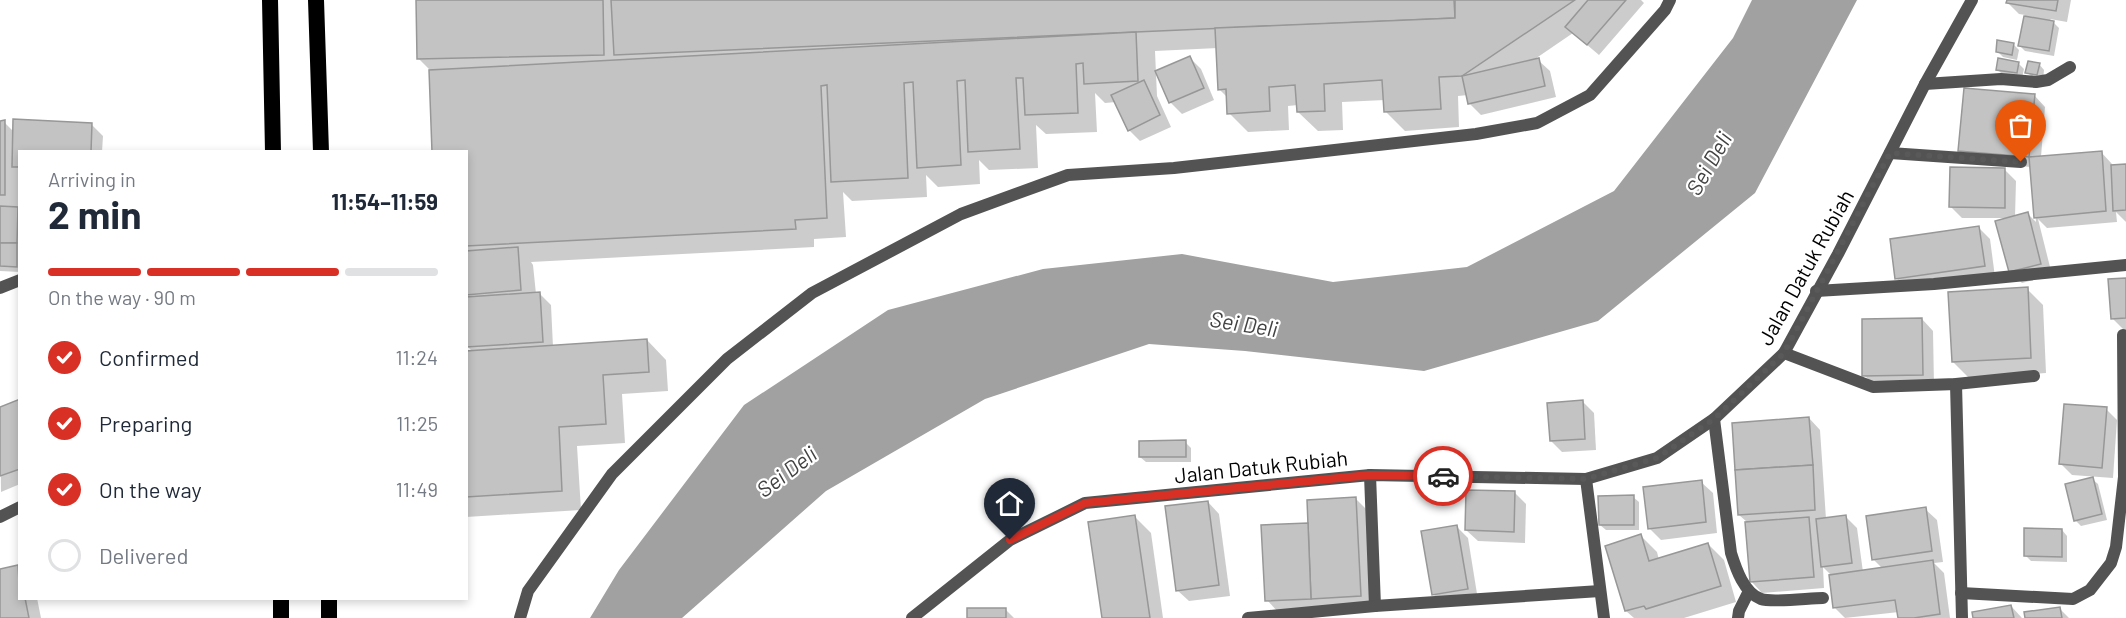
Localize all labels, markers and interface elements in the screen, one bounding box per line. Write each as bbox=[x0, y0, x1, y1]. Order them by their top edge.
pin bbox=[1995, 100, 2046, 162]
icon: bag bbox=[2004, 109, 2037, 142]
water label: Sei Deli bbox=[1680, 126, 1737, 199]
text: Arriving in bbox=[48, 167, 136, 191]
street label: Jalan Datuk Rubiah bbox=[1752, 185, 1858, 349]
text: 11:54–11:59 bbox=[331, 188, 438, 214]
text: 2 min bbox=[48, 190, 141, 237]
text: On the way · 90 m bbox=[48, 285, 196, 309]
water label: Sei Deli bbox=[1208, 305, 1280, 341]
icon: check bbox=[48, 341, 81, 374]
text: Confirmed bbox=[99, 344, 199, 370]
text: 11:24 bbox=[395, 345, 438, 369]
icon: check bbox=[48, 407, 81, 440]
text: Preparing bbox=[99, 410, 192, 436]
text: 11:25 bbox=[396, 411, 438, 435]
water label: Sei Deli bbox=[751, 440, 822, 502]
street label: Jalan Datuk Rubiah bbox=[1173, 444, 1349, 488]
courier bbox=[1413, 446, 1473, 506]
icon: car bbox=[1427, 460, 1460, 493]
icon: check bbox=[48, 473, 81, 506]
text: On the way bbox=[99, 476, 202, 502]
text: 11:49 bbox=[396, 477, 438, 501]
pin bbox=[984, 478, 1035, 540]
icon: home bbox=[993, 487, 1026, 520]
text: Delivered bbox=[99, 542, 188, 568]

